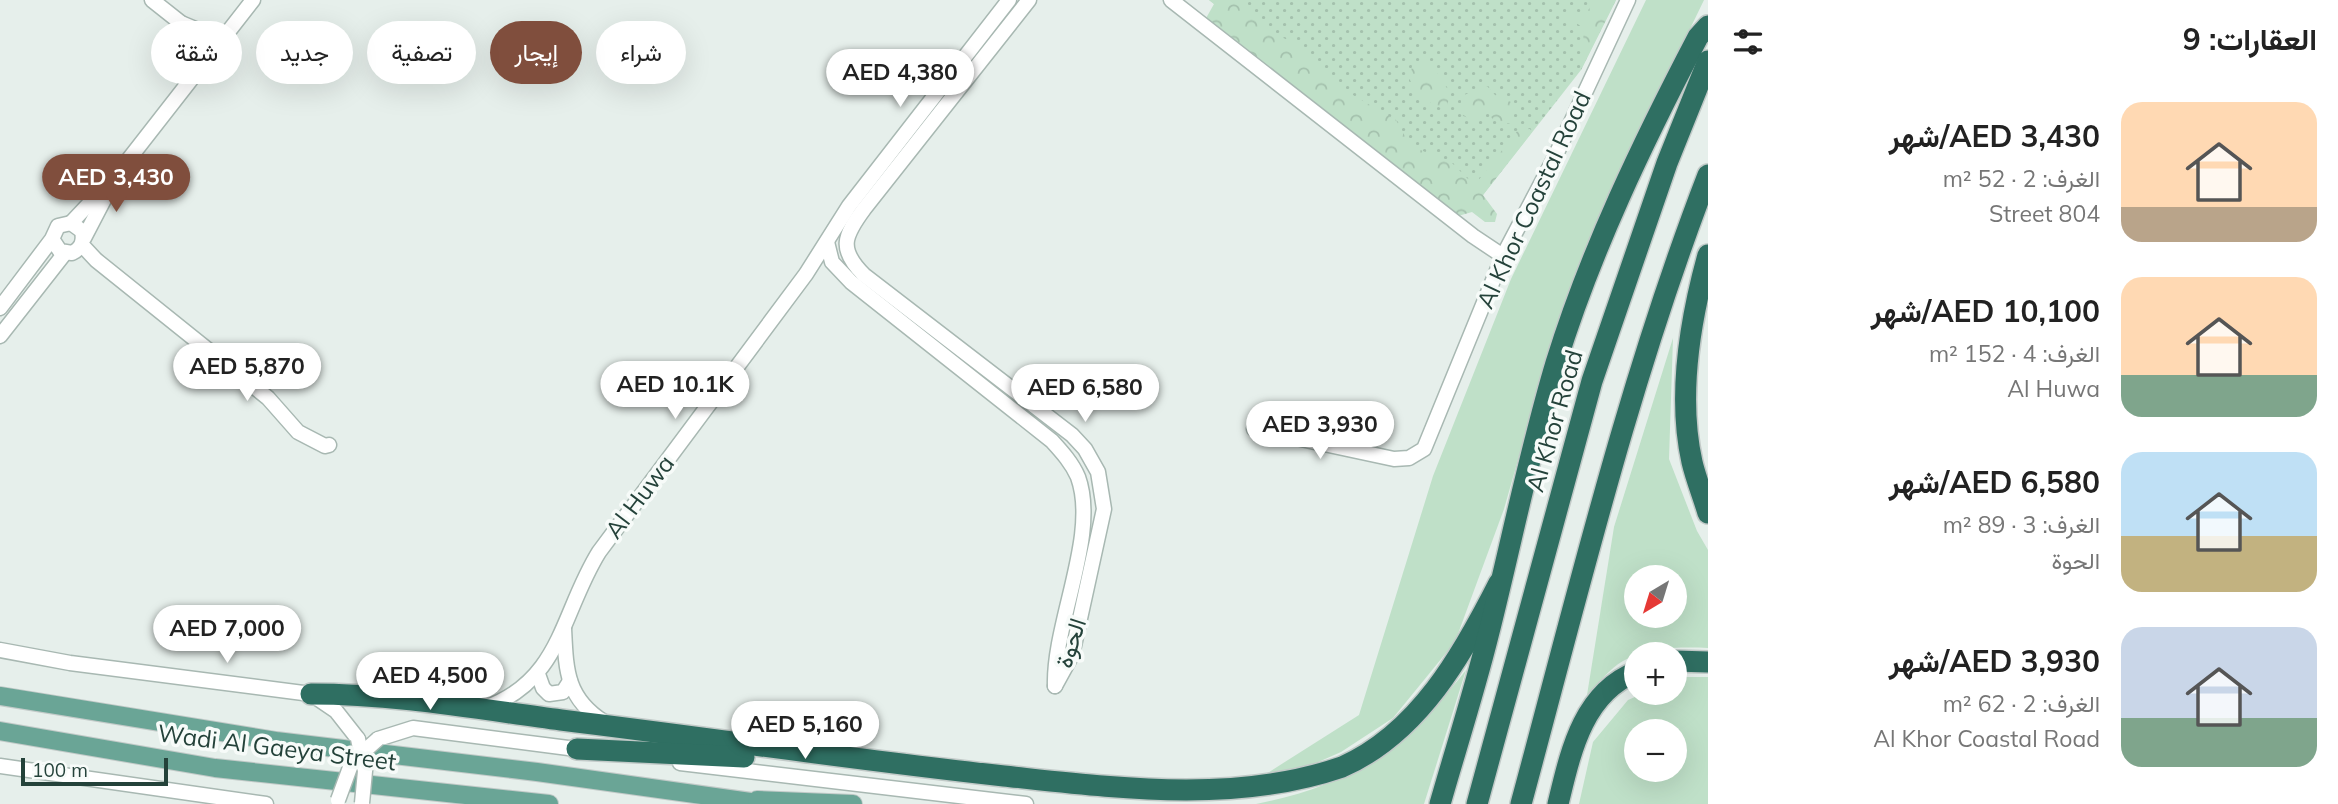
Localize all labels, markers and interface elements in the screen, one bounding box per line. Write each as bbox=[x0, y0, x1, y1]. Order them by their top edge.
text: العقارات: 9 bbox=[2183, 20, 2317, 58]
chip: شقة bbox=[151, 21, 242, 84]
chip: جديد bbox=[256, 21, 353, 84]
chip: تصفية bbox=[367, 21, 476, 84]
chip: إيجار bbox=[490, 21, 582, 84]
chip: شراء bbox=[596, 21, 686, 84]
icon: filters bbox=[1729, 23, 1767, 61]
pin: AED 4,380 bbox=[820, 50, 980, 109]
text: AED 4,380 bbox=[842, 57, 958, 86]
street label: Al Khor Coastal Road bbox=[1469, 86, 1597, 313]
text: AED 3,430/شهر bbox=[1889, 117, 2100, 155]
icon: home bbox=[2177, 130, 2261, 214]
pin: AED 3,430 bbox=[36, 154, 196, 214]
text: AED 3,430 bbox=[58, 162, 174, 191]
text: الغرف: 2 · 52 m² bbox=[1943, 164, 2100, 193]
text: Street 804 bbox=[1989, 199, 2100, 228]
text: AED 10,100/شهر bbox=[1871, 292, 2100, 330]
icon: home bbox=[2177, 305, 2261, 389]
text: الغرف: 4 · 152 m² bbox=[1929, 339, 2100, 368]
pin: AED 5,870 bbox=[167, 344, 327, 403]
street label: Al Khor Road bbox=[1519, 346, 1589, 495]
text: AED 5,870 bbox=[189, 351, 305, 380]
pin: AED 10.1K bbox=[595, 362, 755, 421]
pin: AED 6,580 bbox=[1005, 364, 1165, 424]
text: AED 10.1K bbox=[616, 369, 734, 398]
text: AED 6,580 bbox=[1027, 372, 1143, 401]
text: Al Huwa bbox=[2007, 374, 2100, 403]
pin: AED 3,930 bbox=[1240, 402, 1400, 461]
text: AED 3,930 bbox=[1262, 409, 1378, 438]
street label: Al Huwa bbox=[598, 449, 680, 544]
text: AED 6,580/شهر bbox=[1889, 463, 2100, 501]
icon: home bbox=[2177, 480, 2261, 564]
text: الغرف: 3 · 89 m² bbox=[1943, 510, 2100, 539]
text: الحوة bbox=[2051, 546, 2100, 575]
north arrow bbox=[1624, 565, 1687, 628]
map controls bbox=[1624, 565, 1687, 782]
pin: AED 7,000 bbox=[147, 606, 307, 665]
text: AED 7,000 bbox=[169, 613, 285, 642]
street label: الحوة bbox=[1048, 614, 1093, 672]
button: + bbox=[1624, 642, 1687, 705]
text: AED 3,930/شهر bbox=[1889, 642, 2100, 680]
pin: AED 4,500 bbox=[350, 652, 510, 712]
icon: home bbox=[2177, 655, 2261, 739]
text: AED 4,500 bbox=[372, 660, 488, 689]
text: الغرف: 2 · 62 m² bbox=[1943, 689, 2100, 718]
pin: AED 5,160 bbox=[725, 702, 885, 761]
text: AED 5,160 bbox=[747, 709, 863, 738]
street label: Wadi Al Gaeya Street bbox=[156, 717, 398, 777]
button: − bbox=[1624, 719, 1687, 782]
text: Al Khor Coastal Road bbox=[1873, 724, 2100, 753]
scale bar bbox=[21, 755, 168, 787]
text: 100 m bbox=[32, 758, 88, 782]

